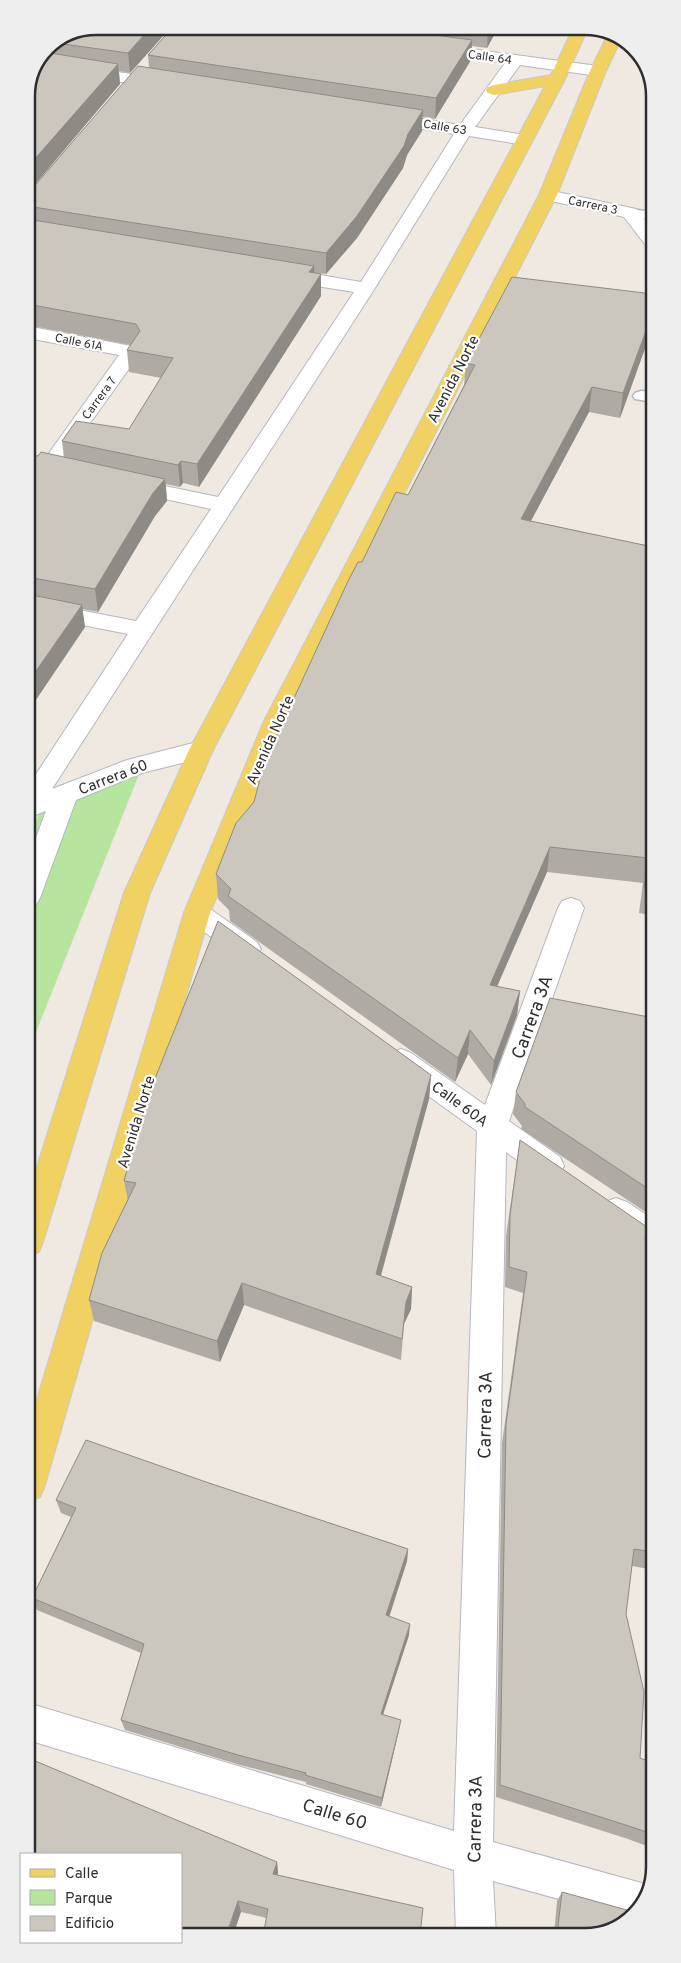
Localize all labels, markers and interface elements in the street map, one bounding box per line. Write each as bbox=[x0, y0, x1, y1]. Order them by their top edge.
street label: Calle 64 bbox=[467, 47, 513, 69]
street label: Calle 63 bbox=[422, 117, 468, 139]
street label: Carrera 3 bbox=[566, 193, 619, 219]
street label: Calle 61A bbox=[53, 330, 104, 356]
street label: Avenida Norte bbox=[424, 333, 485, 427]
street label: Carrera 7 bbox=[79, 374, 121, 423]
street label: Avenida Norte bbox=[243, 693, 300, 788]
street label: Carrera 60 bbox=[76, 756, 151, 800]
street label: Carrera 3A bbox=[508, 972, 559, 1063]
street label: Avenida Norte bbox=[114, 1074, 161, 1171]
street label: Calle 60A bbox=[427, 1078, 491, 1132]
street label: Carrera 3A bbox=[474, 1371, 499, 1459]
street label: Carrera 3A bbox=[464, 1775, 489, 1863]
street label: Calle 60 bbox=[299, 1795, 370, 1836]
legend bbox=[20, 1853, 182, 1943]
text: Calle bbox=[65, 1865, 99, 1884]
text: Parque bbox=[65, 1890, 113, 1909]
text: Edificio bbox=[65, 1915, 114, 1934]

